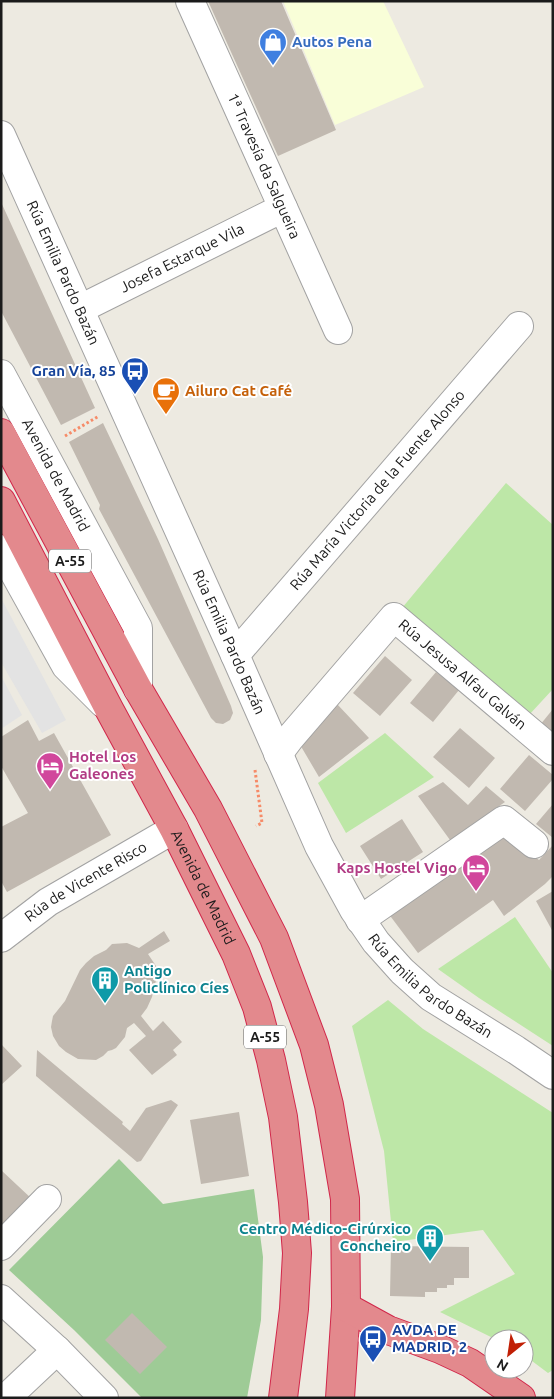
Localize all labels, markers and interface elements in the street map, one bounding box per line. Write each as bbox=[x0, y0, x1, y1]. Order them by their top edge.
shop icon: Autos Pena bbox=[258, 27, 288, 66]
place label: Autos Pena bbox=[292, 33, 372, 50]
street label: 1ª Travesía da Salgueira bbox=[225, 90, 304, 241]
street label: Rúa Emilia Pardo Bazán bbox=[24, 198, 103, 347]
street label: Josefa Estarque Vila bbox=[117, 220, 247, 296]
bus stop icon: Gran Vía, 85 bbox=[120, 356, 150, 395]
place label: Gran Vía, 85 bbox=[32, 362, 116, 379]
cafe icon: Ailuro Cat Café bbox=[151, 376, 181, 415]
place label: Ailuro Cat Café bbox=[185, 382, 292, 399]
street label: Rúa María Victoria de la Fuente Alonso bbox=[286, 386, 468, 593]
street label: Avenida de Madrid bbox=[19, 416, 93, 534]
road number: A-55 bbox=[49, 550, 91, 572]
street label: Rúa Emilia Pardo Bazán bbox=[190, 567, 269, 717]
street label: Rúa Jesusa Alfau Galván bbox=[395, 616, 530, 733]
place label: Hotel Los Galeones bbox=[69, 748, 136, 782]
hotel icon: Hotel Los Galeones bbox=[35, 751, 65, 790]
street label: Avenida de Madrid bbox=[168, 827, 239, 947]
street label: Rúa de Vicente Risco bbox=[21, 838, 150, 925]
hotel icon: Kaps Hostel Vigo bbox=[461, 853, 491, 892]
place label: Kaps Hostel Vigo bbox=[336, 859, 457, 876]
street label: Rúa Emilia Pardo Bazán bbox=[365, 930, 496, 1041]
place label: Antigo Policlínico Cíes bbox=[124, 962, 229, 996]
building icon: Antigo Policlínico Cíes bbox=[90, 965, 120, 1004]
road number: A-55 bbox=[244, 1026, 286, 1048]
place label: Centro Médico-Cirúrxico Concheiro bbox=[239, 1220, 411, 1254]
building icon: Centro Médico-Cirúrxico Concheiro bbox=[415, 1223, 445, 1262]
place label: AVDA DE MADRID, 2 bbox=[392, 1321, 467, 1355]
bus stop icon: AVDA DE MADRID, 2 bbox=[358, 1324, 388, 1363]
north arrow bbox=[484, 1329, 534, 1379]
text: N bbox=[494, 1356, 511, 1375]

